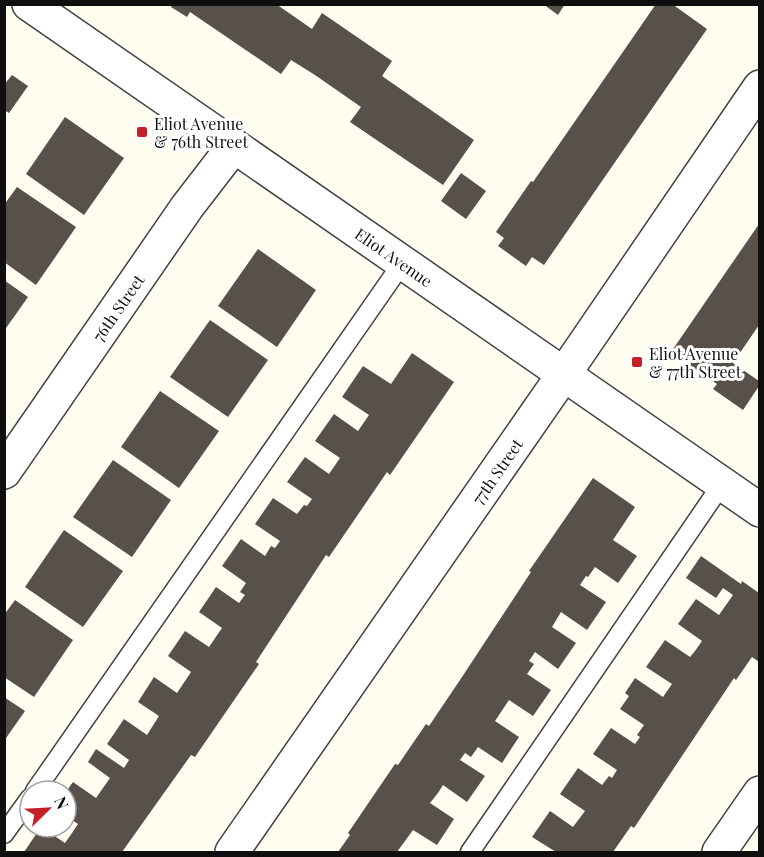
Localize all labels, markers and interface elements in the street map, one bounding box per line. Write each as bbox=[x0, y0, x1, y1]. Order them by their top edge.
place label: Eliot Avenue & 76th Street bbox=[154, 113, 248, 152]
marker: Eliot Avenue & 76th Street bbox=[135, 125, 149, 139]
street label: Eliot Avenue bbox=[351, 223, 437, 291]
street label: 76th Street bbox=[87, 270, 148, 345]
place label: Eliot Avenue & 77th Street bbox=[649, 343, 742, 382]
marker: Eliot Avenue & 77th Street bbox=[630, 355, 644, 369]
street label: 77th Street bbox=[467, 434, 527, 508]
north arrow bbox=[18, 779, 78, 839]
text: N bbox=[50, 793, 74, 813]

